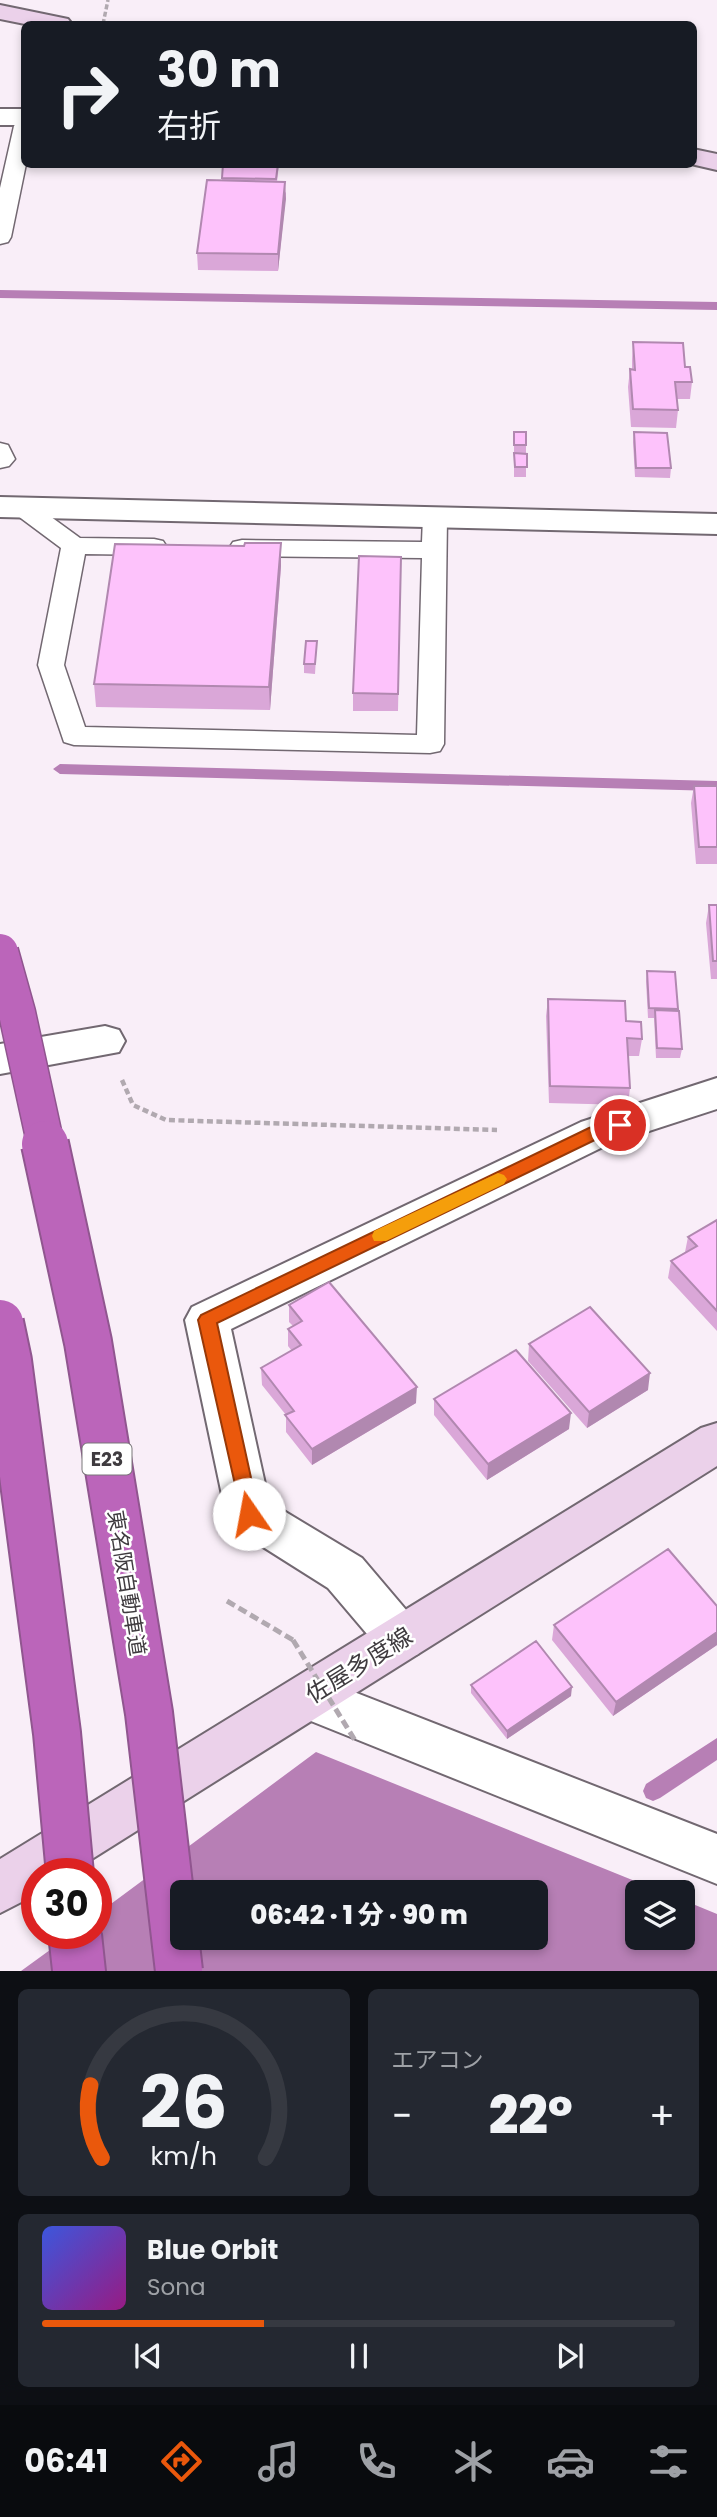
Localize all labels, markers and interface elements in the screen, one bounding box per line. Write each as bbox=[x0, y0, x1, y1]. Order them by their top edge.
text: 30 m bbox=[157, 36, 281, 104]
icon: right bbox=[42, 49, 133, 140]
text: 右折 bbox=[157, 103, 221, 148]
pin bbox=[590, 1095, 650, 1155]
icon: arrive bbox=[601, 1106, 639, 1144]
road number: E23 bbox=[82, 1443, 132, 1474]
position arrow bbox=[212, 1477, 286, 1551]
street label: 東名阪自動車道 bbox=[101, 1508, 153, 1658]
street label: 佐屋多度線 bbox=[299, 1619, 419, 1711]
speed limit sign: 30 bbox=[21, 1858, 112, 1949]
map controls bbox=[625, 1880, 695, 1950]
button: layers bbox=[625, 1880, 695, 1950]
text: 06:42 · 1 分 · 90 m bbox=[250, 1897, 468, 1933]
text: エアコン bbox=[392, 2044, 484, 2076]
text: 26 bbox=[140, 2053, 228, 2154]
text: 22° bbox=[489, 2079, 573, 2152]
text: − bbox=[392, 2089, 412, 2142]
text: + bbox=[649, 2089, 675, 2142]
text: km/h bbox=[150, 2139, 217, 2174]
text: Blue Orbit bbox=[147, 2232, 278, 2268]
text: Sona bbox=[147, 2271, 206, 2303]
icon: previous bbox=[129, 2337, 167, 2375]
icon: pause bbox=[340, 2337, 378, 2375]
icon: next bbox=[551, 2337, 589, 2375]
icon: directions bbox=[157, 2437, 206, 2486]
icon: music bbox=[254, 2437, 303, 2486]
icon: phone bbox=[352, 2437, 401, 2486]
icon: climate bbox=[449, 2437, 498, 2486]
icon: car bbox=[546, 2437, 595, 2486]
icon: filters bbox=[644, 2437, 693, 2486]
text: 06:41 bbox=[24, 2438, 108, 2483]

